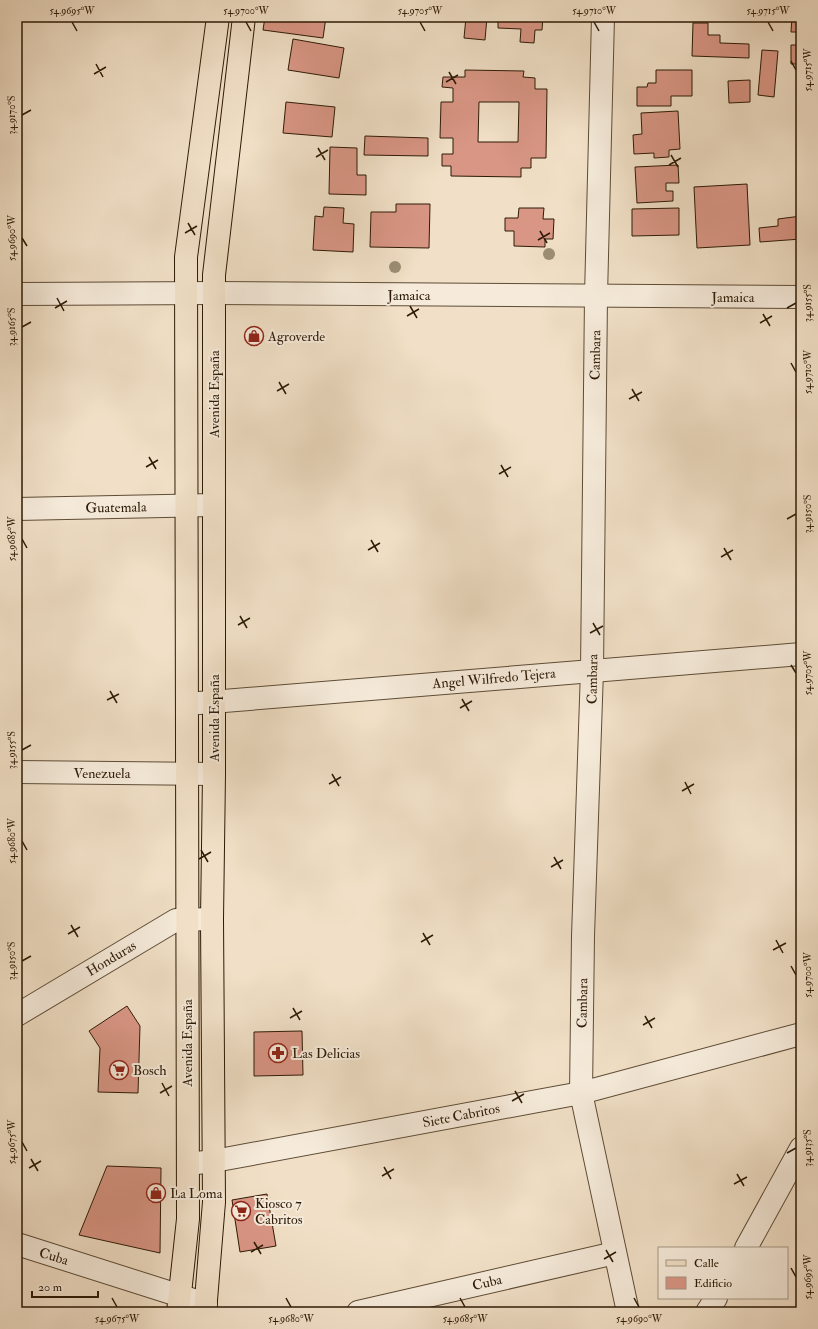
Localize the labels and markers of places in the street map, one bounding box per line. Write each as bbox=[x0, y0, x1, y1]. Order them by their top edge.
shop icon: Agroverde bbox=[243, 325, 265, 347]
place label: Agroverde bbox=[267, 328, 325, 345]
pharmacy icon: Las Delicias bbox=[267, 1042, 289, 1064]
place label: Las Delicias bbox=[292, 1045, 360, 1062]
supermarket icon: Bosch bbox=[108, 1059, 130, 1081]
place label: Bosch bbox=[133, 1062, 167, 1079]
shop icon: La Loma bbox=[145, 1182, 167, 1204]
place label: La Loma bbox=[170, 1185, 223, 1202]
place label: Kiosco 7 Cabritos bbox=[255, 1195, 303, 1228]
supermarket icon: Kiosco 7 Cabritos bbox=[230, 1200, 252, 1222]

